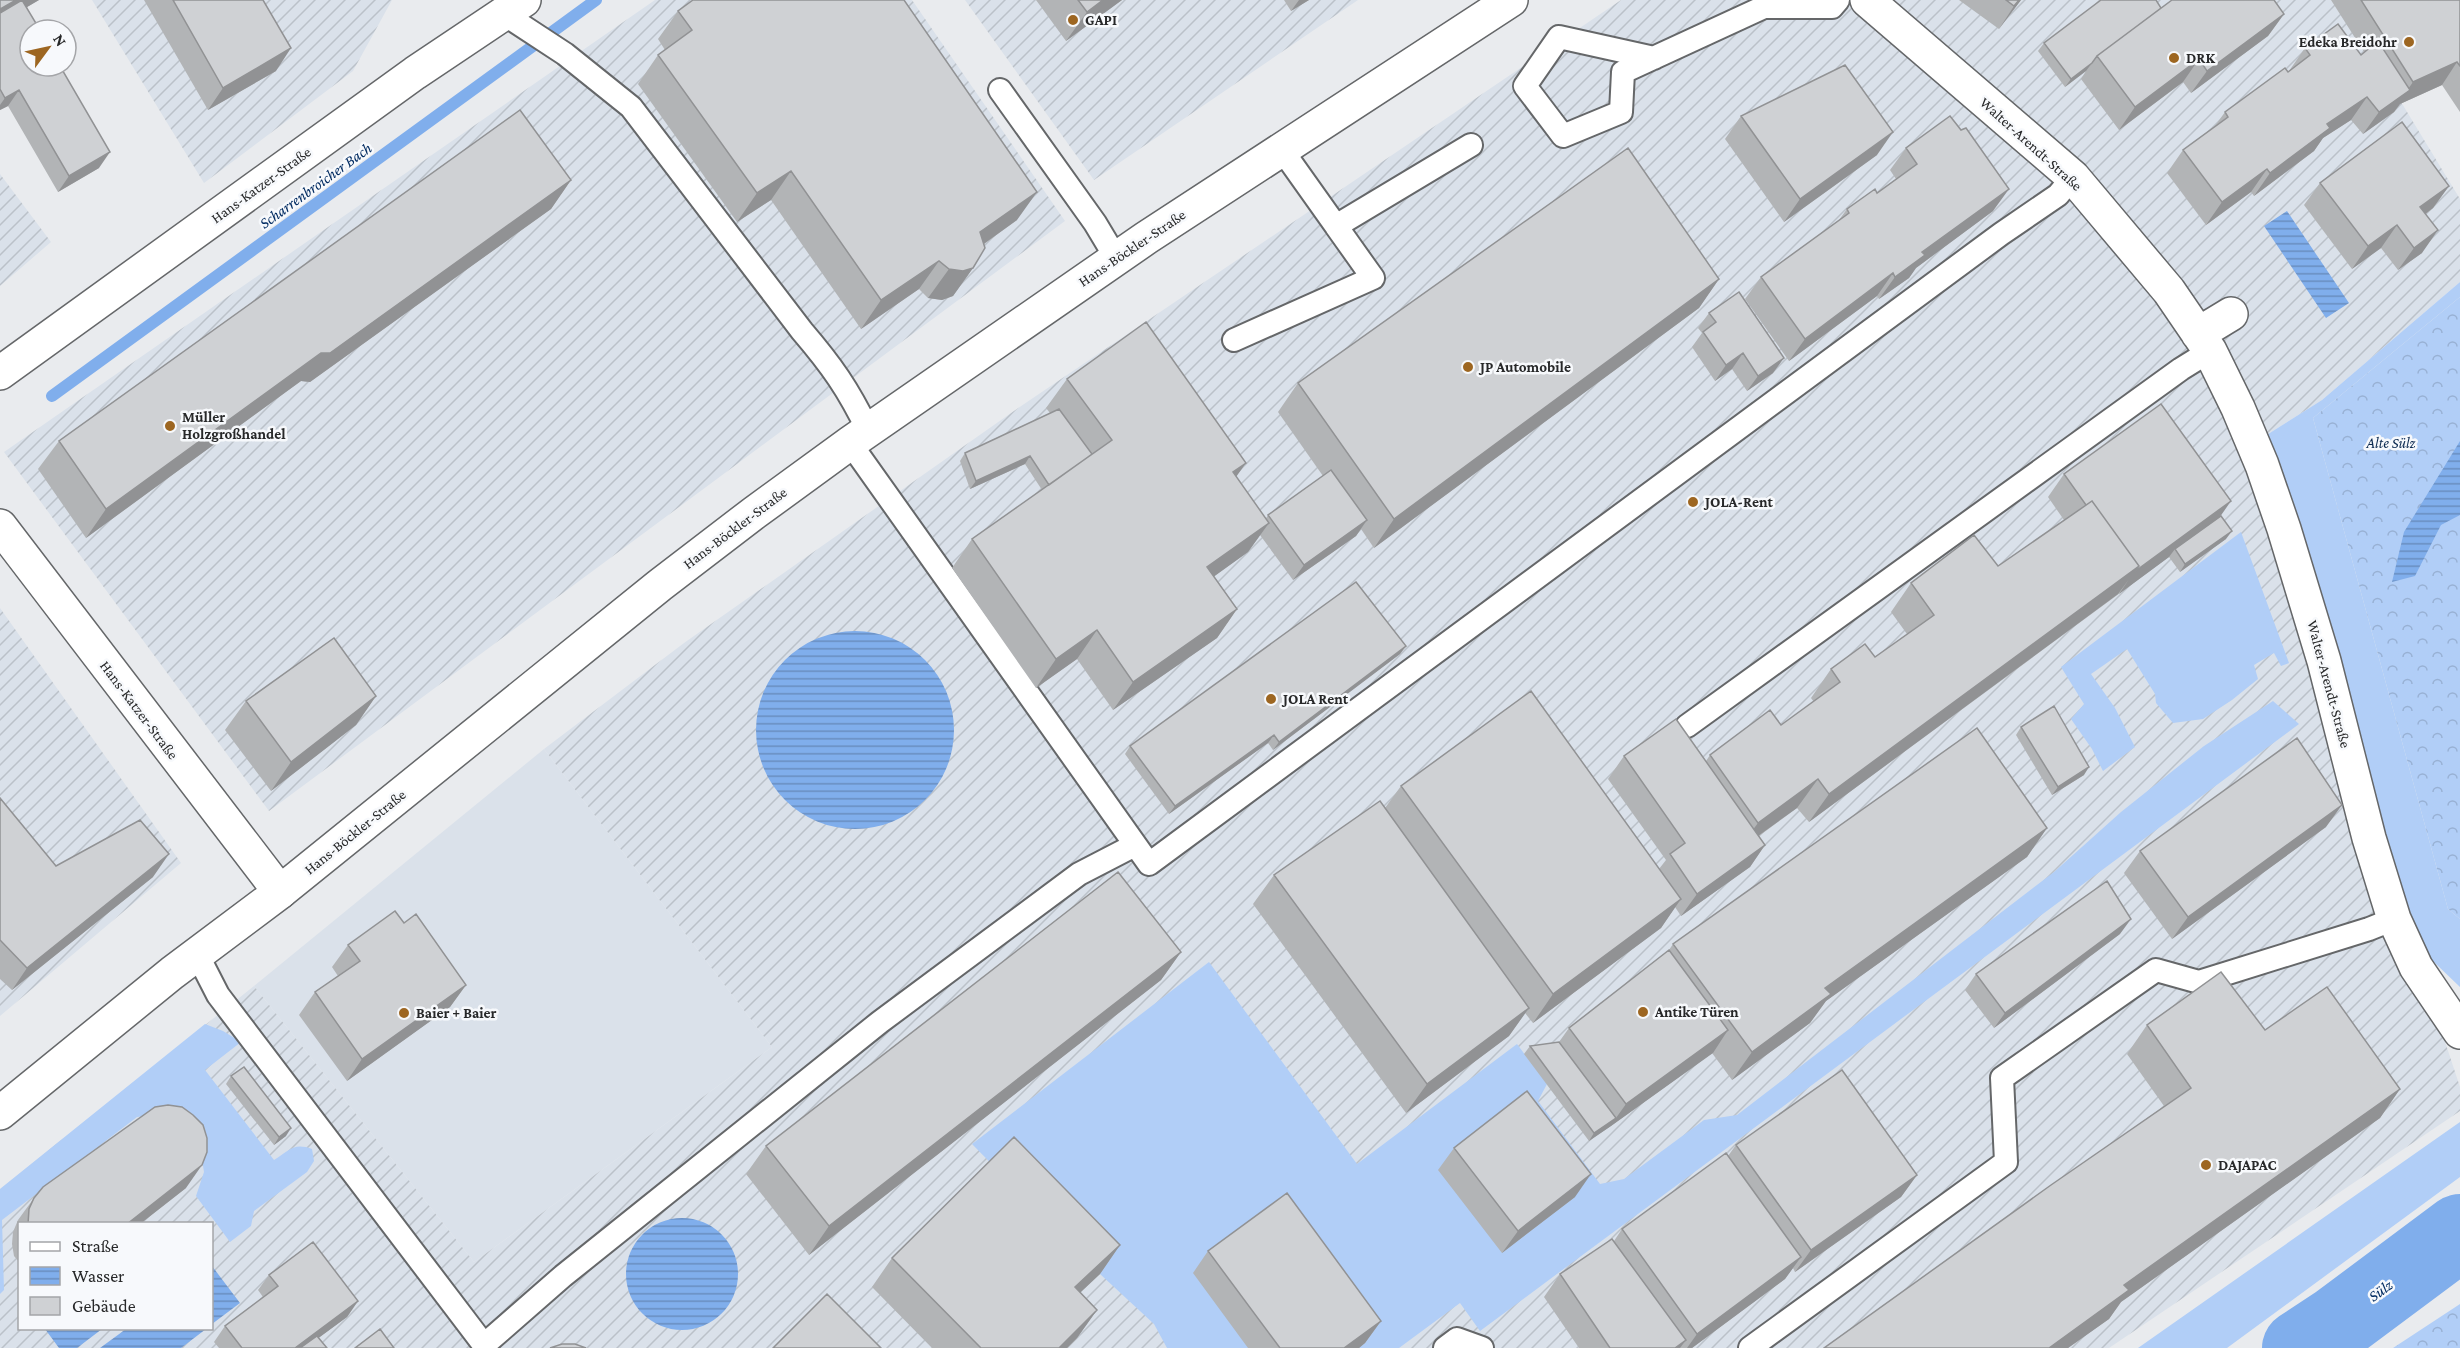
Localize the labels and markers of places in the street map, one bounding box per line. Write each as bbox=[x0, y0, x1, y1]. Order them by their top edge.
place label: GAPI bbox=[1085, 12, 1117, 28]
marker: GAPI bbox=[1066, 13, 1080, 27]
place label: Edeka Breidohr bbox=[2299, 34, 2397, 50]
marker: Edeka Breidohr bbox=[2402, 35, 2416, 49]
place label: DRK bbox=[2186, 50, 2215, 66]
marker: DRK bbox=[2167, 51, 2181, 65]
place label: JP Automobile bbox=[1478, 359, 1571, 375]
marker: JP Automobile bbox=[1461, 360, 1475, 374]
place label: Müller Holzgroßhandel bbox=[182, 409, 286, 442]
marker: Müller Holzgroßhandel bbox=[163, 419, 177, 433]
place label: JOLA-Rent bbox=[1703, 494, 1774, 510]
marker: JOLA-Rent bbox=[1686, 495, 1700, 509]
place label: JOLA Rent bbox=[1281, 691, 1349, 707]
marker: JOLA Rent bbox=[1264, 692, 1278, 706]
place label: Antike Türen bbox=[1654, 1004, 1739, 1020]
place label: Baier + Baier bbox=[416, 1005, 497, 1021]
marker: Antike Türen bbox=[1636, 1005, 1650, 1019]
marker: Baier + Baier bbox=[397, 1006, 411, 1020]
place label: DAJAPAC bbox=[2218, 1157, 2277, 1173]
marker: DAJAPAC bbox=[2199, 1158, 2213, 1172]

